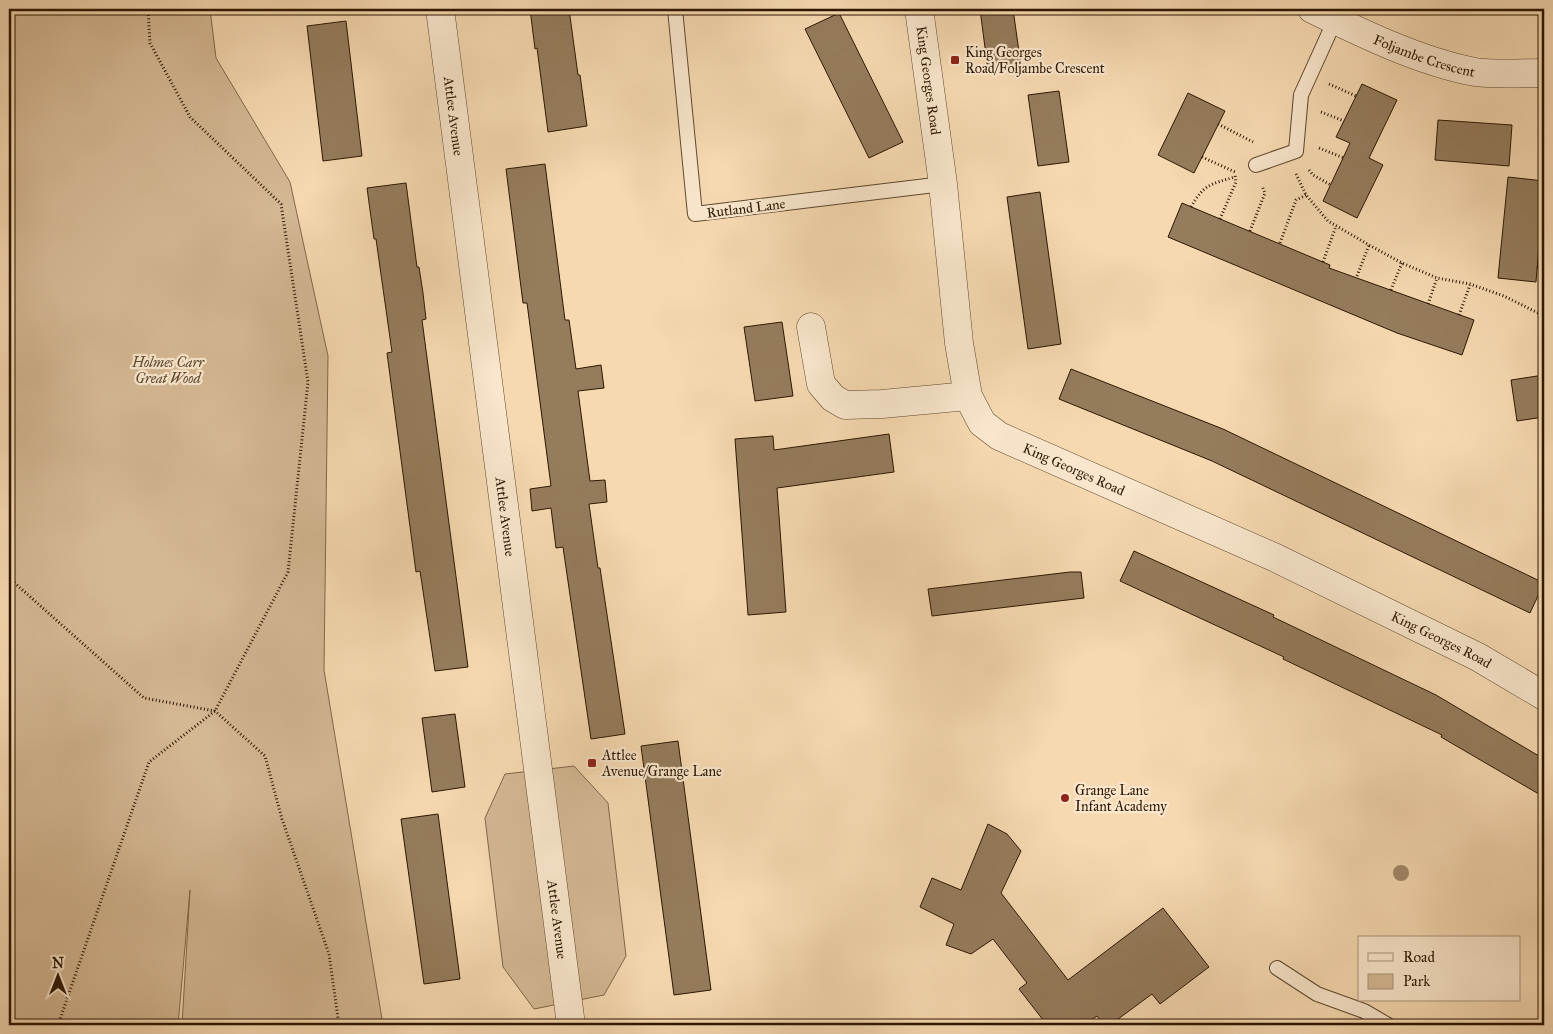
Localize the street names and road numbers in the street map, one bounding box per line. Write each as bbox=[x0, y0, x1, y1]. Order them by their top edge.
street label: King Georges Road bbox=[912, 25, 944, 136]
street label: Foljambe Crescent bbox=[1371, 31, 1477, 81]
street label: Attlee Avenue bbox=[440, 75, 467, 157]
street label: Rutland Lane bbox=[706, 195, 787, 222]
street label: King Georges Road bbox=[1020, 440, 1127, 499]
street label: Attlee Avenue bbox=[491, 475, 519, 558]
street label: King Georges Road bbox=[1388, 608, 1494, 672]
street label: Attlee Avenue bbox=[543, 878, 570, 960]

